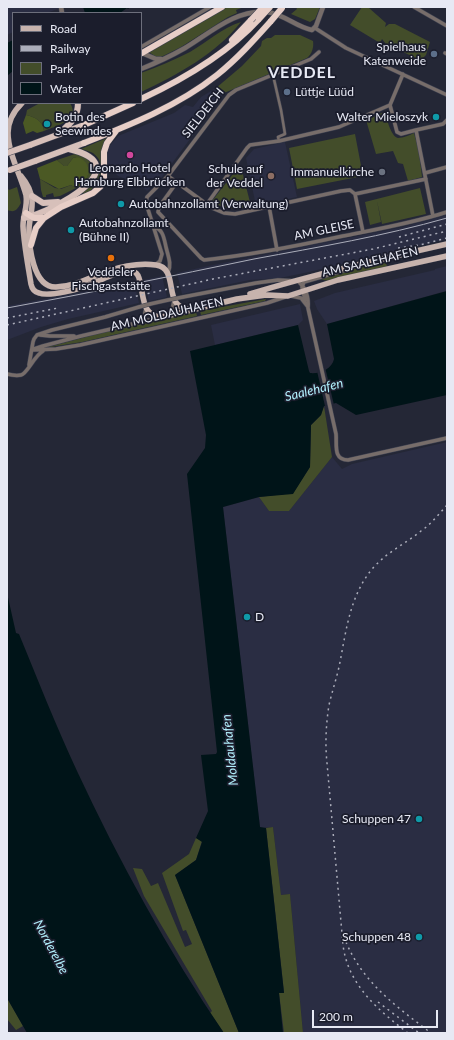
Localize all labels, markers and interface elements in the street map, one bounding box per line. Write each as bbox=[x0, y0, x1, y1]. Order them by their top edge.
legend bbox=[12, 12, 142, 104]
text: Road bbox=[50, 21, 77, 36]
place label: Spielhaus Katenweide bbox=[363, 40, 426, 68]
text: Railway bbox=[50, 41, 90, 56]
marker: Spielhaus Katenweide bbox=[429, 49, 439, 59]
text: Park bbox=[50, 61, 73, 76]
district label: VEDDEL bbox=[268, 63, 336, 83]
text: Water bbox=[50, 81, 83, 96]
street label: SIELDEICH bbox=[179, 85, 227, 141]
place label: Lüttje Lüüd bbox=[295, 85, 354, 99]
marker: Lüttje Lüüd bbox=[282, 87, 292, 97]
place label: Botin des Seewindes bbox=[55, 110, 111, 138]
place label: Walter Mieloszyk bbox=[337, 110, 428, 124]
marker: Walter Mieloszyk bbox=[431, 112, 441, 122]
marker: Botin des Seewindes bbox=[42, 119, 52, 129]
marker: Leonardo Hotel Hamburg Elbbrücken bbox=[125, 150, 135, 160]
place label: Leonardo Hotel Hamburg Elbbrücken bbox=[75, 161, 185, 189]
place label: Schule auf der Veddel bbox=[206, 162, 263, 190]
place label: Immanuelkirche bbox=[291, 165, 374, 179]
marker: Immanuelkirche bbox=[377, 167, 387, 177]
marker: Schule auf der Veddel bbox=[266, 171, 276, 181]
place label: Autobahnzollamt (Verwaltung) bbox=[129, 197, 288, 211]
marker: Autobahnzollamt (Verwaltung) bbox=[116, 199, 126, 209]
place label: Autobahnzollamt (Bühne II) bbox=[79, 216, 169, 244]
street label: AM GLEISE bbox=[293, 217, 355, 243]
marker: Autobahnzollamt (Bühne II) bbox=[66, 225, 76, 235]
street label: AM SAALEHAFEN bbox=[321, 244, 419, 280]
marker: Veddeler Fischgaststätte bbox=[106, 253, 116, 263]
place label: Veddeler Fischgaststätte bbox=[72, 265, 150, 293]
street label: AM MOLDAUHAFEN bbox=[109, 294, 225, 334]
water label: Saalehafen bbox=[283, 375, 345, 405]
place label: D bbox=[255, 610, 264, 624]
marker: D bbox=[242, 612, 252, 622]
water label: Moldauhafen bbox=[218, 714, 242, 786]
place label: Schuppen 47 bbox=[342, 812, 411, 826]
marker: Schuppen 47 bbox=[414, 814, 424, 824]
water label: Norderelbe bbox=[30, 917, 72, 977]
place label: Schuppen 48 bbox=[342, 930, 411, 944]
marker: Schuppen 48 bbox=[414, 932, 424, 942]
scale bar bbox=[314, 1002, 440, 1028]
text: 200 m bbox=[319, 1009, 353, 1024]

